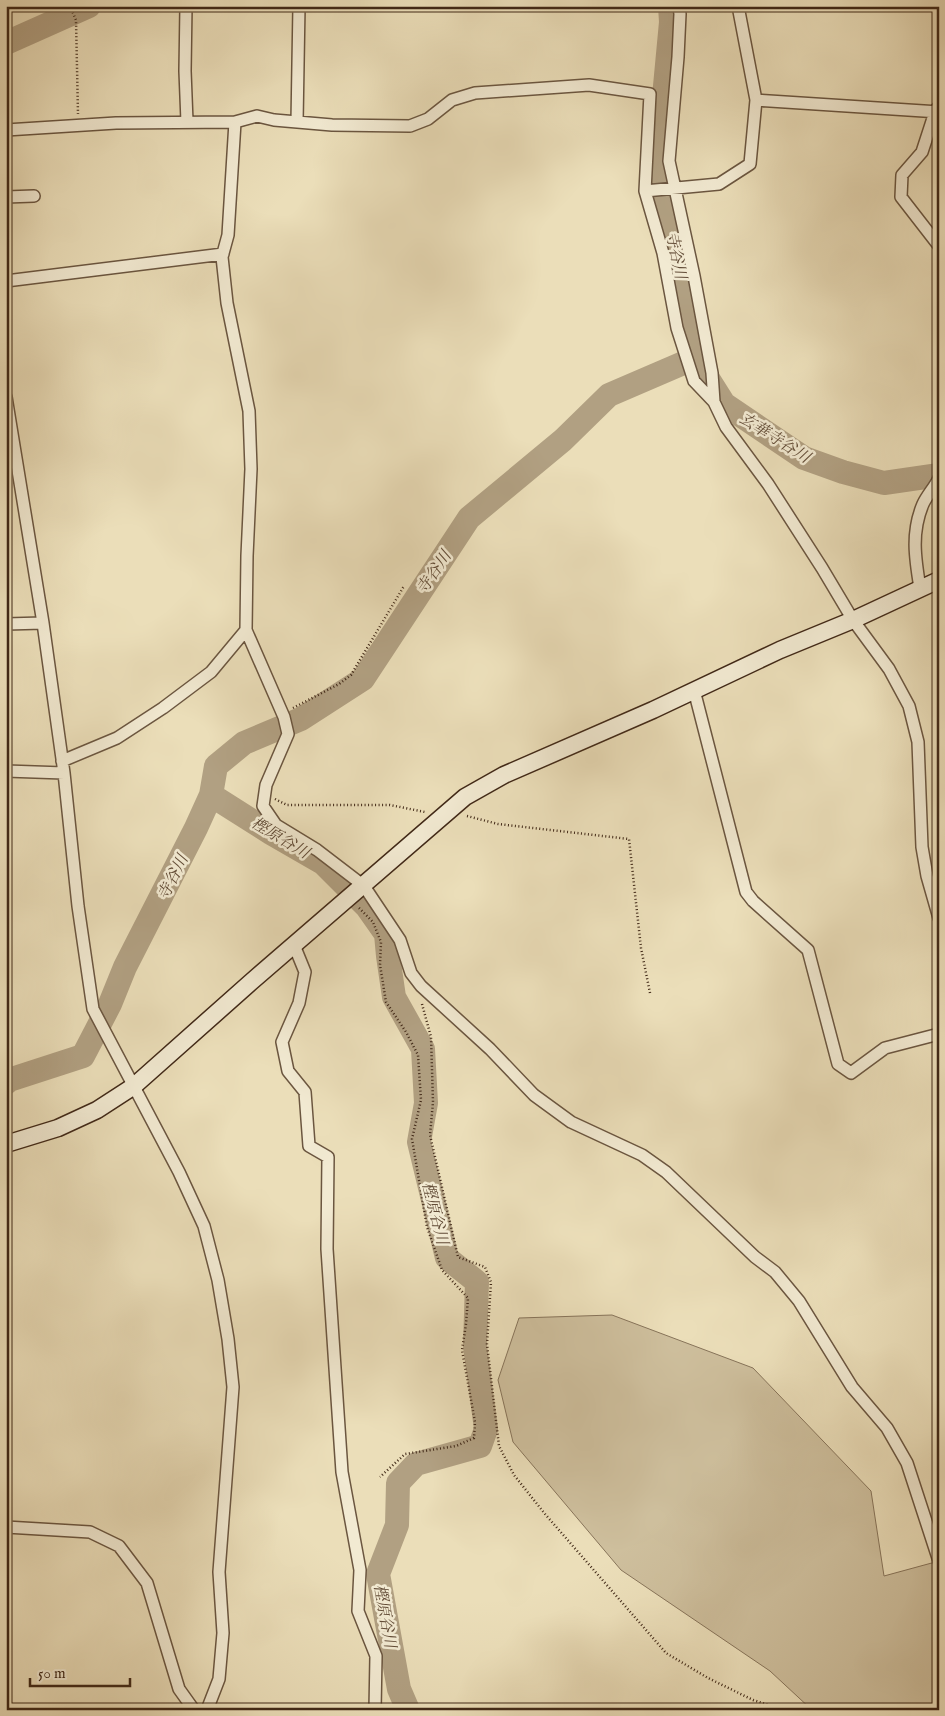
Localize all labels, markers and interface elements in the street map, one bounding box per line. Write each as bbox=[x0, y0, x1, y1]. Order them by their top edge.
water label: 寺谷川 bbox=[660, 230, 690, 283]
water label: 玄華寺谷川 bbox=[735, 409, 815, 469]
water label: 寺谷川 bbox=[413, 546, 457, 599]
water label: 樫原谷川 bbox=[247, 814, 314, 865]
water label: 寺谷川 bbox=[154, 850, 194, 904]
water label: 樫原谷川 bbox=[417, 1180, 452, 1249]
water label: 樫原谷川 bbox=[369, 1583, 400, 1652]
scale bar bbox=[30, 1656, 130, 1688]
text: 50 m bbox=[38, 1664, 66, 1683]

